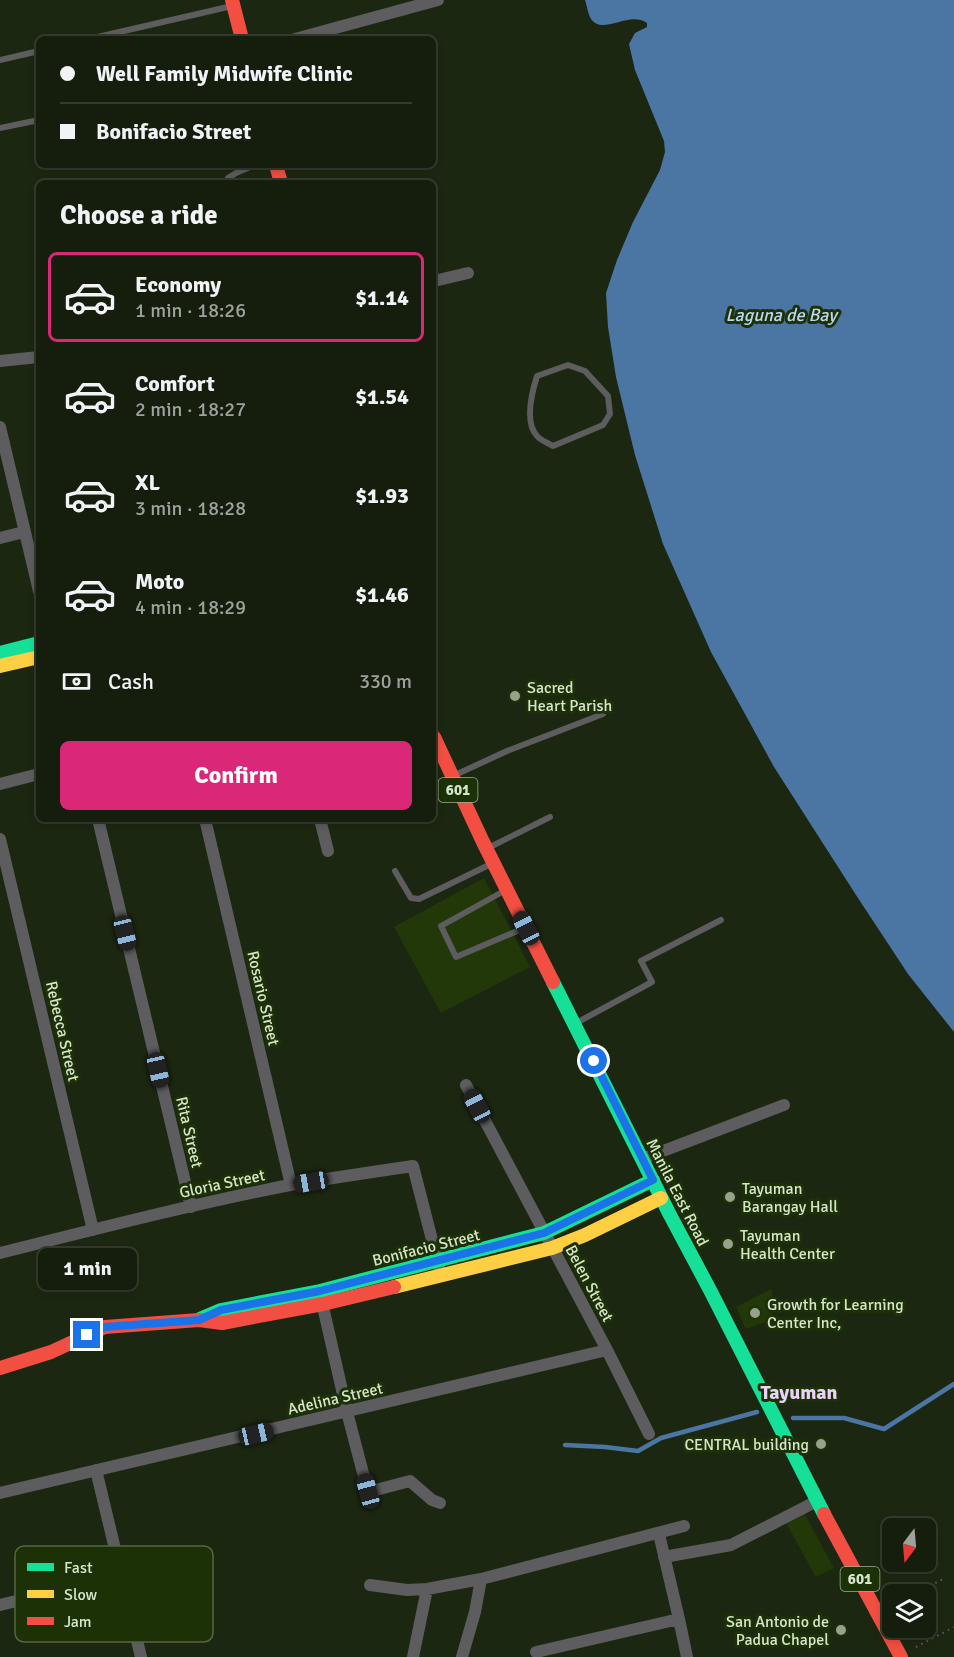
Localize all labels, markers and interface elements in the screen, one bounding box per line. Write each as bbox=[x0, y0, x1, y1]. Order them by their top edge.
text: Well Family Midwife Clinic bbox=[96, 60, 353, 87]
text: Bonifacio Street bbox=[96, 118, 251, 145]
text: Choose a ride bbox=[60, 199, 218, 232]
icon: car bbox=[63, 270, 117, 324]
text: Economy bbox=[135, 271, 221, 298]
text: $1.14 bbox=[355, 284, 409, 311]
text: 1 min · 18:26 bbox=[135, 298, 246, 323]
water label: Laguna de Bay bbox=[725, 304, 839, 326]
icon: car bbox=[63, 369, 117, 423]
text: Comfort bbox=[135, 370, 215, 397]
text: $1.54 bbox=[355, 383, 409, 410]
text: 2 min · 18:27 bbox=[135, 397, 246, 422]
icon: car bbox=[63, 468, 117, 522]
text: XL bbox=[135, 469, 160, 496]
text: $1.93 bbox=[355, 482, 409, 509]
text: 3 min · 18:28 bbox=[135, 496, 246, 521]
icon: car bbox=[63, 567, 117, 621]
text: Moto bbox=[135, 568, 184, 595]
text: $1.46 bbox=[355, 581, 409, 608]
text: 4 min · 18:29 bbox=[135, 595, 246, 620]
icon: cash bbox=[60, 665, 93, 698]
text: Cash bbox=[108, 668, 154, 695]
text: 330 m bbox=[359, 669, 412, 694]
place label: Sacred Heart Parish bbox=[527, 678, 612, 716]
marker: Sacred Heart Parish bbox=[508, 689, 522, 703]
button: Confirm bbox=[60, 741, 412, 810]
road number: 601 bbox=[438, 778, 478, 802]
car bbox=[510, 908, 542, 948]
car bbox=[112, 913, 138, 953]
street label: Rosario Street bbox=[242, 949, 284, 1048]
street label: Rebecca Street bbox=[41, 979, 83, 1084]
route start bbox=[580, 1047, 607, 1074]
car bbox=[145, 1050, 171, 1090]
car bbox=[461, 1086, 493, 1126]
street label: Rita Street bbox=[171, 1095, 207, 1170]
street label: Manila East Road bbox=[641, 1135, 713, 1250]
street label: Gloria Street bbox=[178, 1165, 267, 1203]
car bbox=[292, 1170, 330, 1194]
place label: Tayuman Barangay Hall bbox=[742, 1179, 838, 1217]
marker: Tayuman Barangay Hall bbox=[723, 1190, 737, 1204]
street label: Bonifacio Street bbox=[370, 1225, 482, 1271]
place label: Tayuman Health Center bbox=[740, 1226, 835, 1264]
marker: Tayuman Health Center bbox=[721, 1237, 735, 1251]
street label: Belen Street bbox=[561, 1242, 618, 1326]
callout: 1 min bbox=[38, 1248, 136, 1290]
text: 1 min bbox=[63, 1256, 112, 1281]
place label: Growth for Learning Center Inc, bbox=[767, 1295, 904, 1333]
marker: Growth for Learning Center Inc, bbox=[748, 1306, 762, 1320]
route end bbox=[73, 1321, 100, 1348]
street label: Adelina Street bbox=[286, 1378, 385, 1420]
district label: Tayuman bbox=[760, 1380, 838, 1405]
car bbox=[236, 1421, 276, 1447]
place label: CENTRAL building bbox=[684, 1435, 809, 1455]
marker: CENTRAL building bbox=[814, 1437, 828, 1451]
car bbox=[355, 1471, 381, 1511]
north arrow bbox=[882, 1518, 936, 1572]
map controls bbox=[882, 1518, 936, 1638]
legend bbox=[15, 1546, 213, 1642]
text: Fast bbox=[64, 1558, 93, 1578]
road number: 601 bbox=[840, 1567, 880, 1591]
button: layers bbox=[882, 1584, 936, 1638]
text: Slow bbox=[64, 1585, 98, 1605]
text: Jam bbox=[64, 1612, 92, 1632]
place label: San Antonio de Padua Chapel bbox=[726, 1612, 829, 1650]
marker: San Antonio de Padua Chapel bbox=[834, 1623, 848, 1637]

